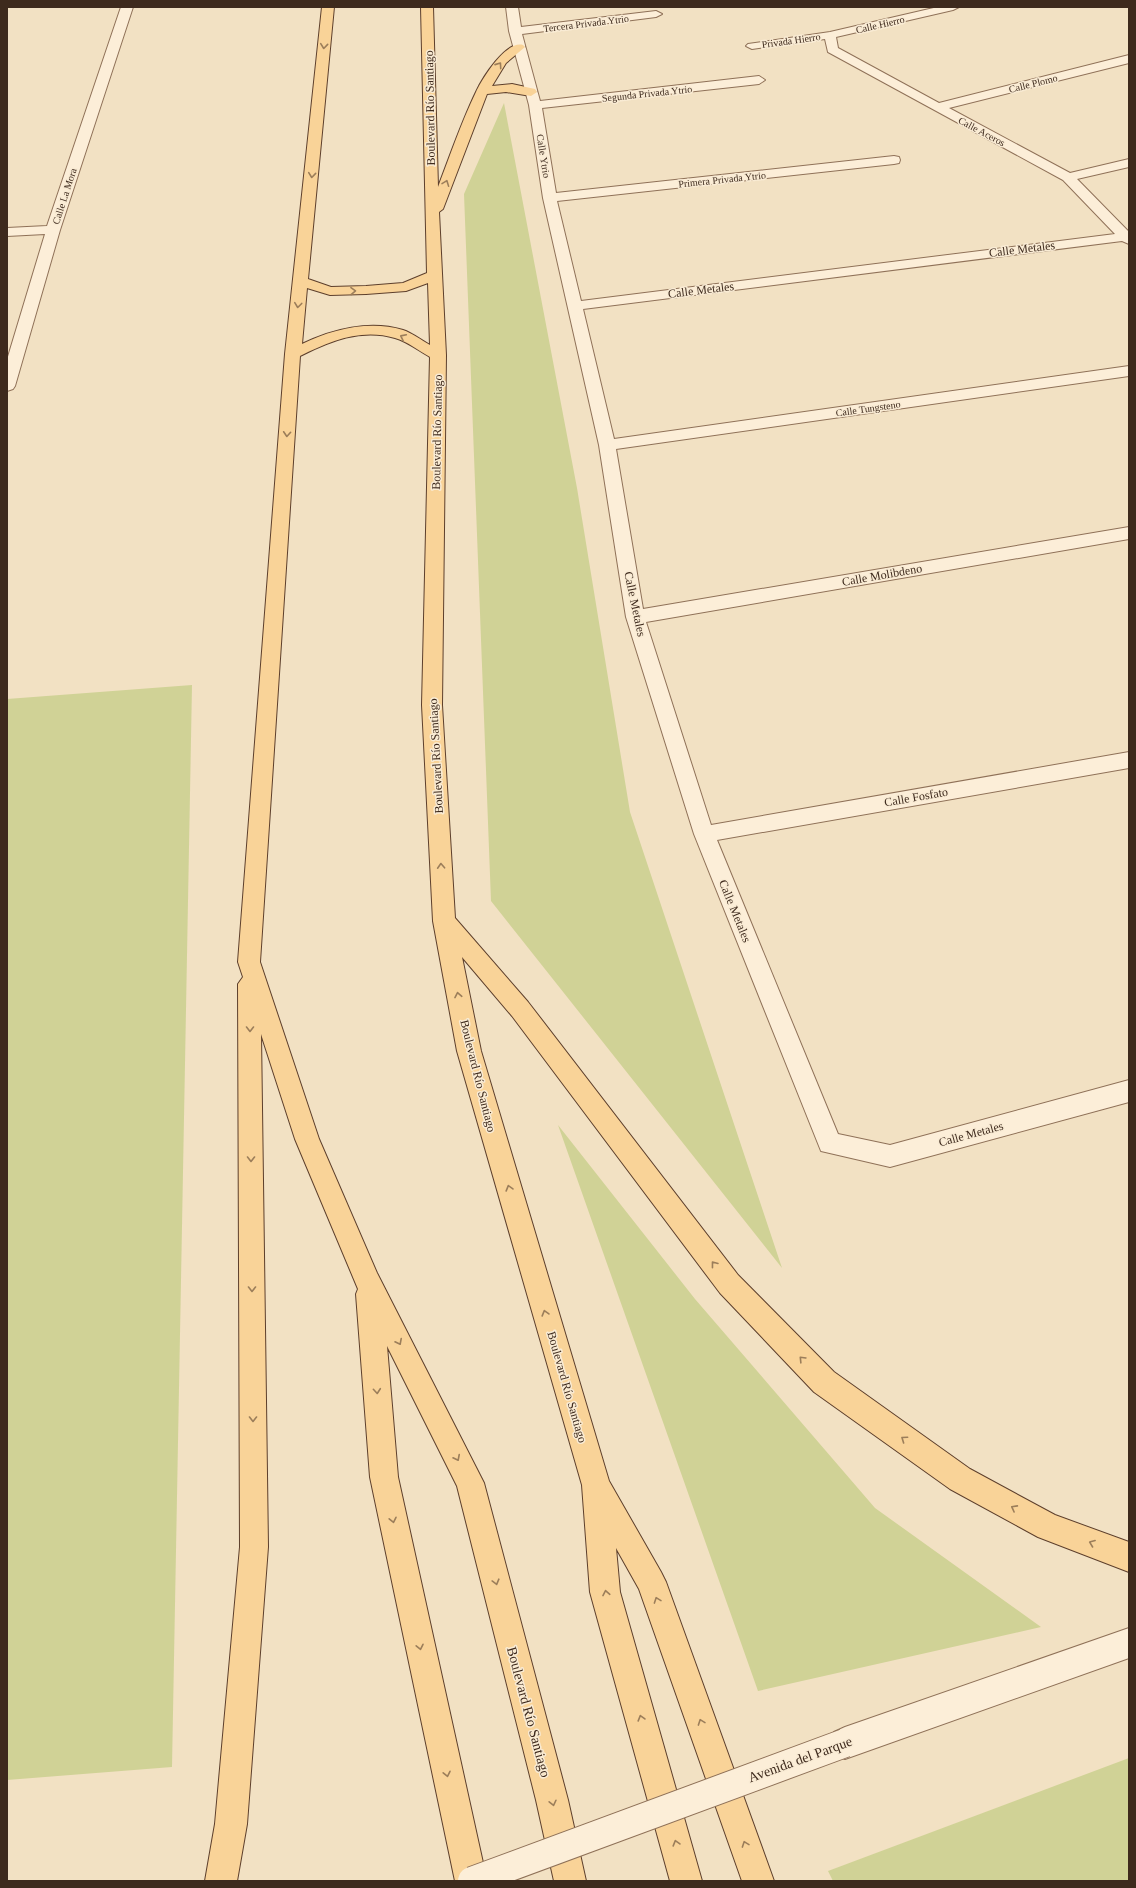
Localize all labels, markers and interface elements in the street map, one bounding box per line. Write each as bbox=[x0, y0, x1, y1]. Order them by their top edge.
street label: Tercera Privada Ytrio bbox=[543, 13, 629, 34]
street label: Calle Hierro bbox=[855, 14, 906, 35]
street label: Privada Hierro bbox=[761, 31, 821, 50]
one-way arrow bbox=[320, 43, 329, 49]
street label: Boulevard Río Santiago bbox=[422, 50, 438, 166]
one-way arrow bbox=[494, 62, 502, 69]
street label: Calle Plomo bbox=[1008, 72, 1059, 95]
street label: Segunda Privada Ytrio bbox=[601, 83, 693, 104]
street label: Calle Aceros bbox=[957, 115, 1007, 148]
street label: Calle Ytrio bbox=[535, 133, 552, 179]
street label: Calle La Mora bbox=[50, 166, 79, 226]
street label: Primera Privada Ytrio bbox=[678, 169, 766, 190]
one-way arrow bbox=[307, 172, 316, 178]
one-way arrow bbox=[442, 180, 450, 187]
street label: Calle Metales bbox=[988, 238, 1056, 260]
street label: Calle Metales bbox=[667, 279, 735, 301]
one-way arrow bbox=[350, 286, 356, 295]
one-way arrow bbox=[294, 302, 303, 308]
one-way arrow bbox=[400, 334, 408, 342]
street label: Boulevard Río Santiago bbox=[429, 374, 445, 490]
street label: Calle Tungsteno bbox=[835, 399, 901, 418]
one-way arrow bbox=[283, 431, 292, 437]
street label: Calle Molibdeno bbox=[841, 561, 923, 589]
street label: Calle Metales bbox=[621, 570, 649, 638]
street label: Boulevard Río Santiago bbox=[426, 698, 446, 814]
street label: Calle Fosfato bbox=[883, 785, 949, 809]
one-way arrow bbox=[437, 863, 446, 869]
street label: Calle Metales bbox=[716, 878, 754, 945]
one-way arrow bbox=[455, 992, 463, 998]
street label: Boulevard Río Santiago bbox=[457, 1018, 499, 1134]
one-way arrow bbox=[246, 1026, 254, 1032]
street label: Calle Metales bbox=[937, 1119, 1005, 1149]
one-way arrow bbox=[247, 1156, 255, 1162]
one-way arrow bbox=[505, 1185, 513, 1191]
one-way arrow bbox=[712, 1262, 719, 1269]
one-way arrow bbox=[248, 1286, 256, 1292]
one-way arrow bbox=[541, 1310, 550, 1317]
street label: Boulevard Río Santiago bbox=[544, 1330, 590, 1444]
one-way arrow bbox=[394, 1338, 401, 1345]
one-way arrow bbox=[800, 1357, 807, 1364]
one-way arrow bbox=[373, 1388, 382, 1394]
one-way arrow bbox=[249, 1416, 257, 1422]
one-way arrow bbox=[901, 1436, 908, 1444]
one-way arrow bbox=[452, 1454, 460, 1461]
one-way arrow bbox=[1011, 1506, 1018, 1513]
one-way arrow bbox=[389, 1517, 397, 1523]
one-way arrow bbox=[1089, 1540, 1096, 1548]
one-way arrow bbox=[491, 1579, 499, 1585]
one-way arrow bbox=[602, 1590, 610, 1596]
one-way arrow bbox=[653, 1596, 662, 1603]
one-way arrow bbox=[416, 1644, 424, 1650]
street label: Boulevard Río Santiago bbox=[504, 1645, 553, 1779]
one-way arrow bbox=[637, 1715, 645, 1722]
one-way arrow bbox=[697, 1719, 705, 1726]
street label: Avenida del Parque bbox=[746, 1734, 854, 1785]
one-way arrow bbox=[443, 1771, 451, 1777]
one-way arrow bbox=[548, 1799, 556, 1806]
one-way arrow bbox=[672, 1840, 681, 1847]
one-way arrow bbox=[741, 1841, 749, 1848]

